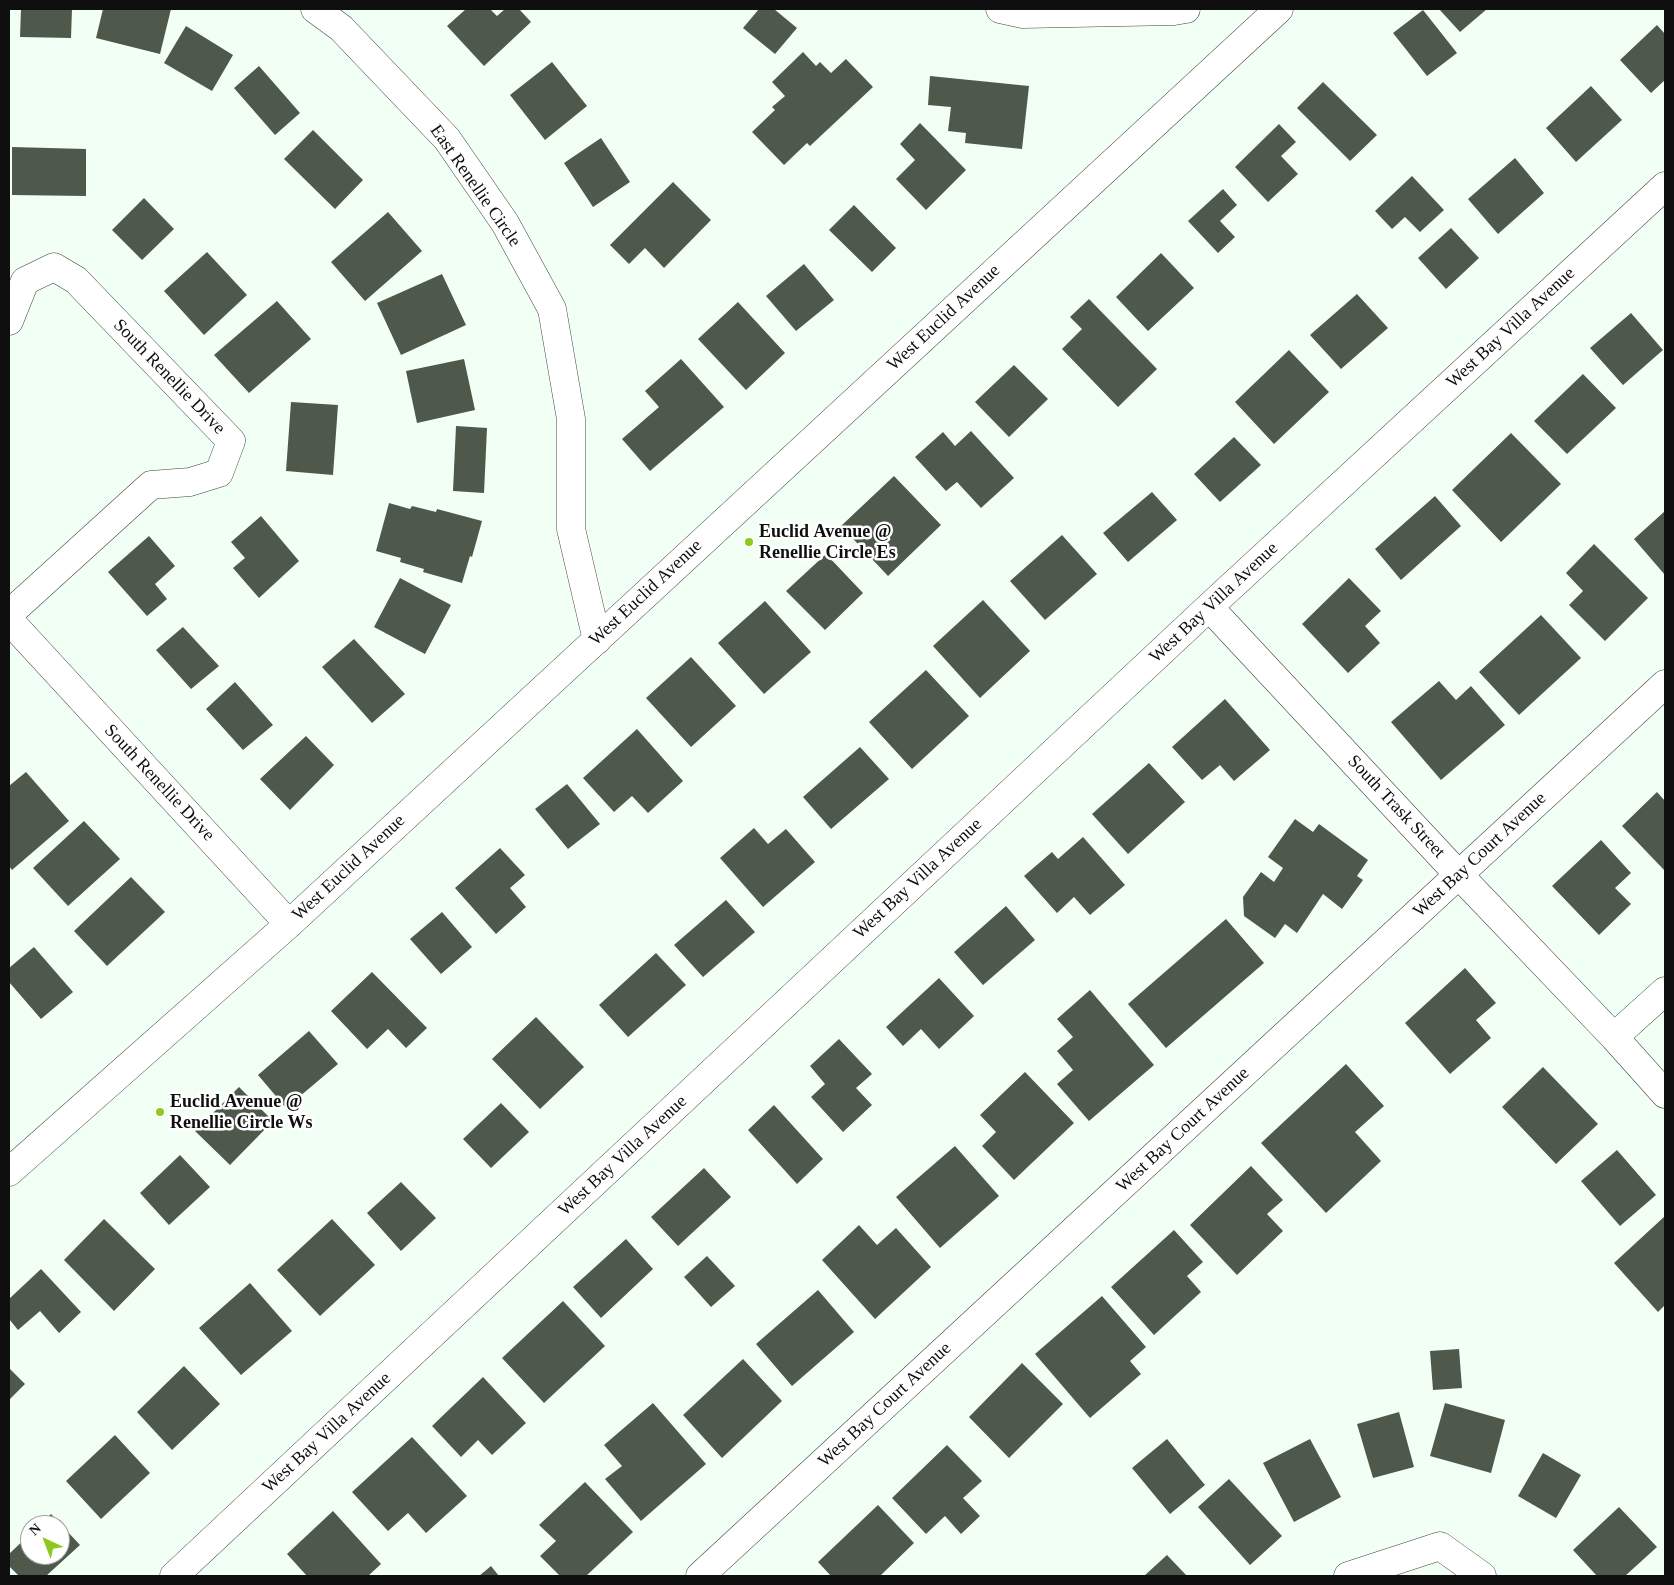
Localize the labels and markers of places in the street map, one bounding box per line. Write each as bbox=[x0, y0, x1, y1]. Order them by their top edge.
place label: Euclid Avenue @ Renellie Circle Es bbox=[759, 521, 896, 564]
marker: Euclid Avenue @ Renellie Circle Es bbox=[743, 536, 755, 548]
place label: Euclid Avenue @ Renellie Circle Ws bbox=[170, 1091, 313, 1134]
marker: Euclid Avenue @ Renellie Circle Ws bbox=[154, 1106, 166, 1118]

